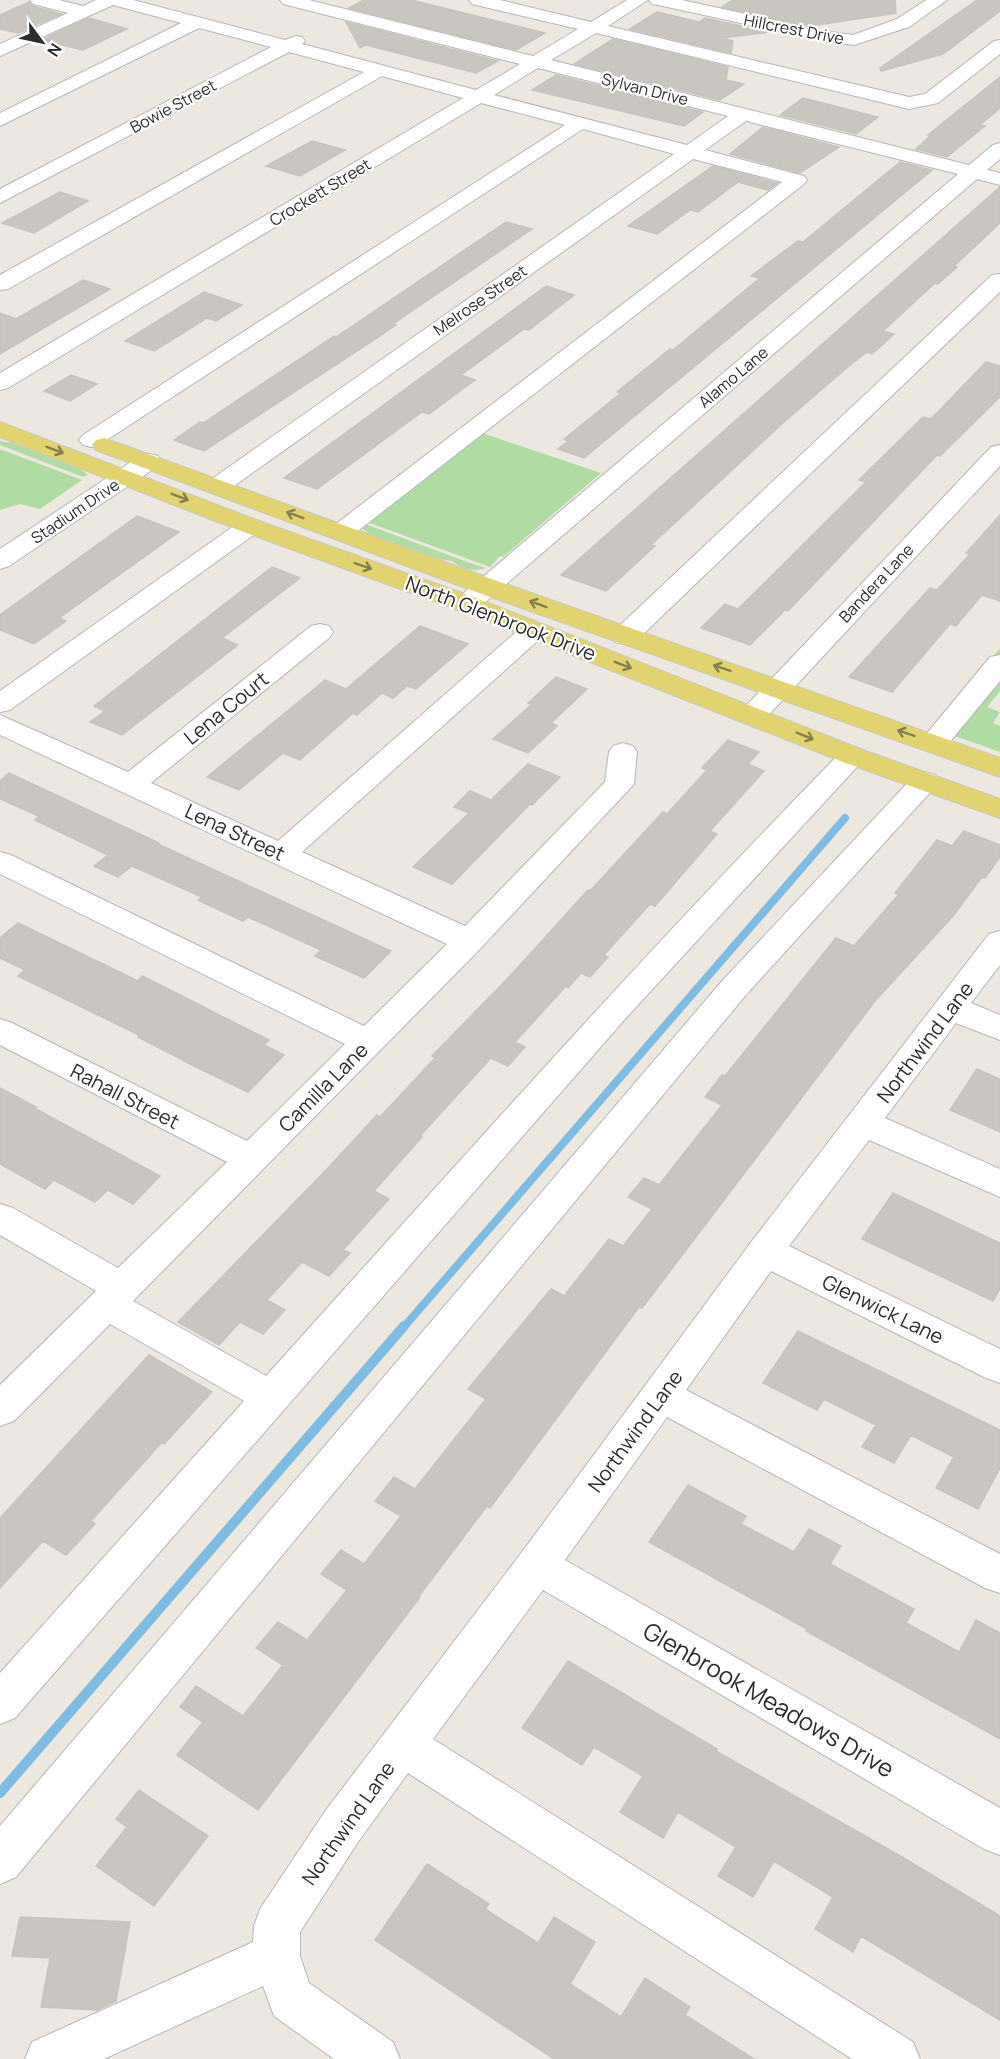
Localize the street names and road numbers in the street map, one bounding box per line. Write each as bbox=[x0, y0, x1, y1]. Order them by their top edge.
street label: Hillcrest Drive bbox=[742, 9, 846, 49]
street label: Sylvan Drive bbox=[599, 68, 691, 110]
street label: Bowie Street bbox=[126, 74, 220, 138]
street label: Crockett Street bbox=[265, 153, 375, 231]
street label: Melrose Street bbox=[429, 260, 531, 340]
street label: Alamo Lane bbox=[693, 341, 773, 413]
street label: Stadium Drive bbox=[27, 473, 123, 549]
street label: Bandera Lane bbox=[834, 539, 918, 627]
street label: North Glenbrook Drive bbox=[402, 569, 600, 667]
street label: Lena Court bbox=[178, 665, 274, 751]
street label: Lena Street bbox=[181, 797, 289, 867]
street label: Northwind Lane bbox=[871, 976, 979, 1108]
street label: Camilla Lane bbox=[272, 1036, 374, 1138]
street label: Rahall Street bbox=[66, 1057, 184, 1135]
street label: Glenwick Lane bbox=[818, 1268, 948, 1350]
street label: Northwind Lane bbox=[581, 1364, 689, 1498]
street label: Glenbrook Meadows Drive bbox=[637, 1613, 901, 1785]
street label: Northwind Lane bbox=[295, 1756, 401, 1890]

